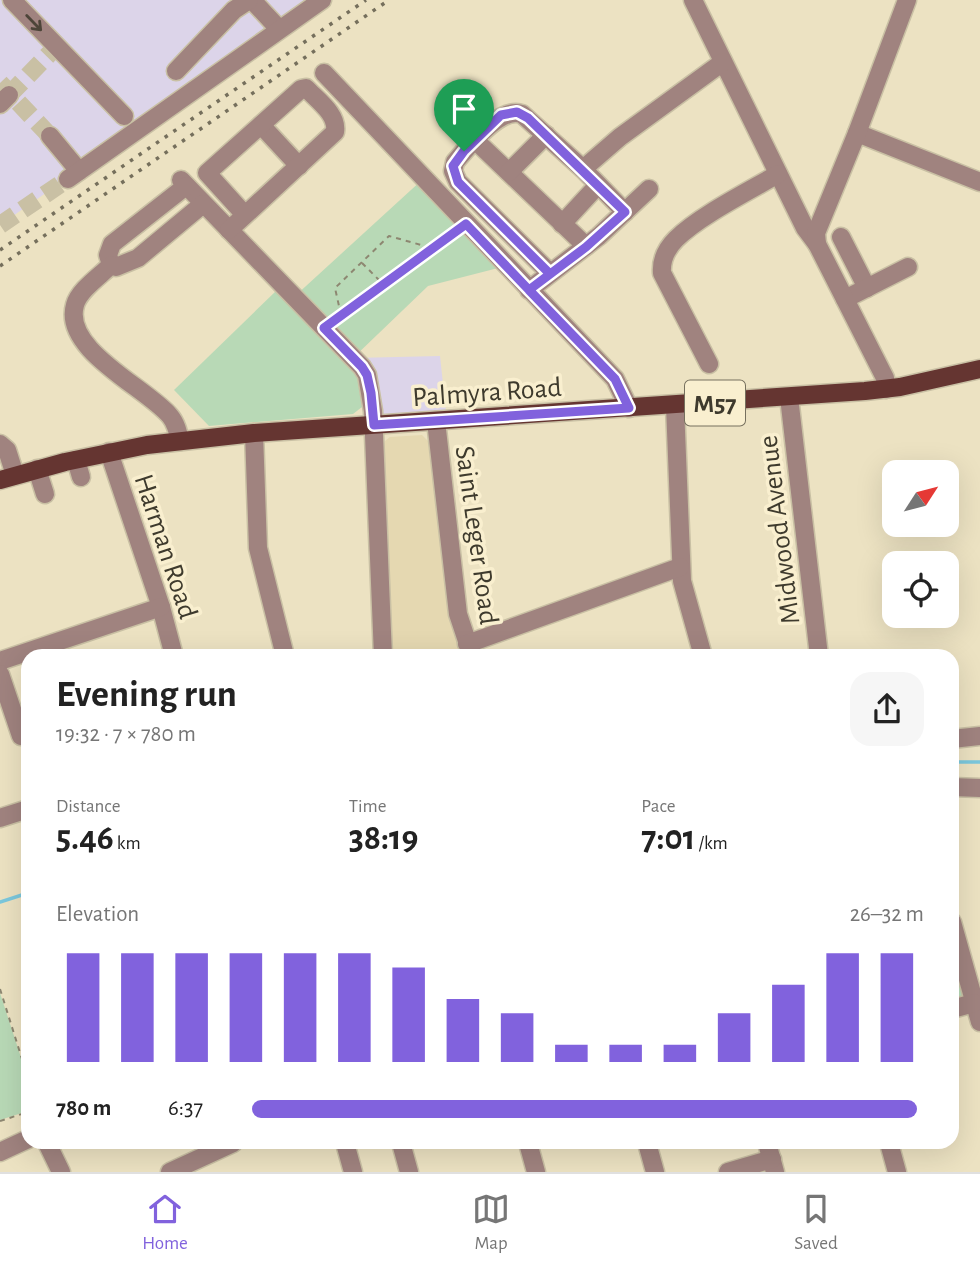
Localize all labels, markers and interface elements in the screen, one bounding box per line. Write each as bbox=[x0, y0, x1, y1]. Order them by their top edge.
one-way arrow bbox=[26, 14, 42, 32]
pin bbox=[434, 79, 494, 151]
icon: arrive bbox=[445, 90, 483, 128]
street label: Palmyra Road bbox=[412, 374, 563, 412]
road number: M57 bbox=[685, 380, 745, 426]
street label: Midwood Avenue bbox=[755, 434, 805, 626]
street label: Saint Leger Road bbox=[450, 444, 502, 626]
north arrow bbox=[882, 460, 959, 537]
map controls bbox=[882, 460, 959, 628]
street label: Harman Road bbox=[129, 471, 202, 622]
button: locate bbox=[882, 551, 959, 628]
button: share bbox=[850, 672, 924, 746]
text: Evening run bbox=[56, 676, 237, 714]
text: 19:32 · 7 × 780 m bbox=[56, 723, 196, 746]
text: Distance bbox=[56, 797, 120, 816]
text: Time bbox=[349, 797, 387, 816]
text: Pace bbox=[641, 797, 676, 816]
text: 5.46 bbox=[56, 821, 114, 856]
text: 38:19 bbox=[349, 821, 419, 856]
text: 7:01 bbox=[641, 821, 695, 856]
text: km bbox=[114, 834, 141, 853]
text: /km bbox=[695, 834, 728, 853]
text: Elevation bbox=[56, 903, 139, 926]
text: 26–32 m bbox=[850, 903, 924, 926]
text: 780 m bbox=[56, 1097, 111, 1120]
text: 6:37 bbox=[168, 1097, 203, 1120]
tab: Home bbox=[142, 1190, 188, 1255]
tab: Map bbox=[472, 1190, 510, 1255]
tab: Saved bbox=[794, 1190, 838, 1255]

